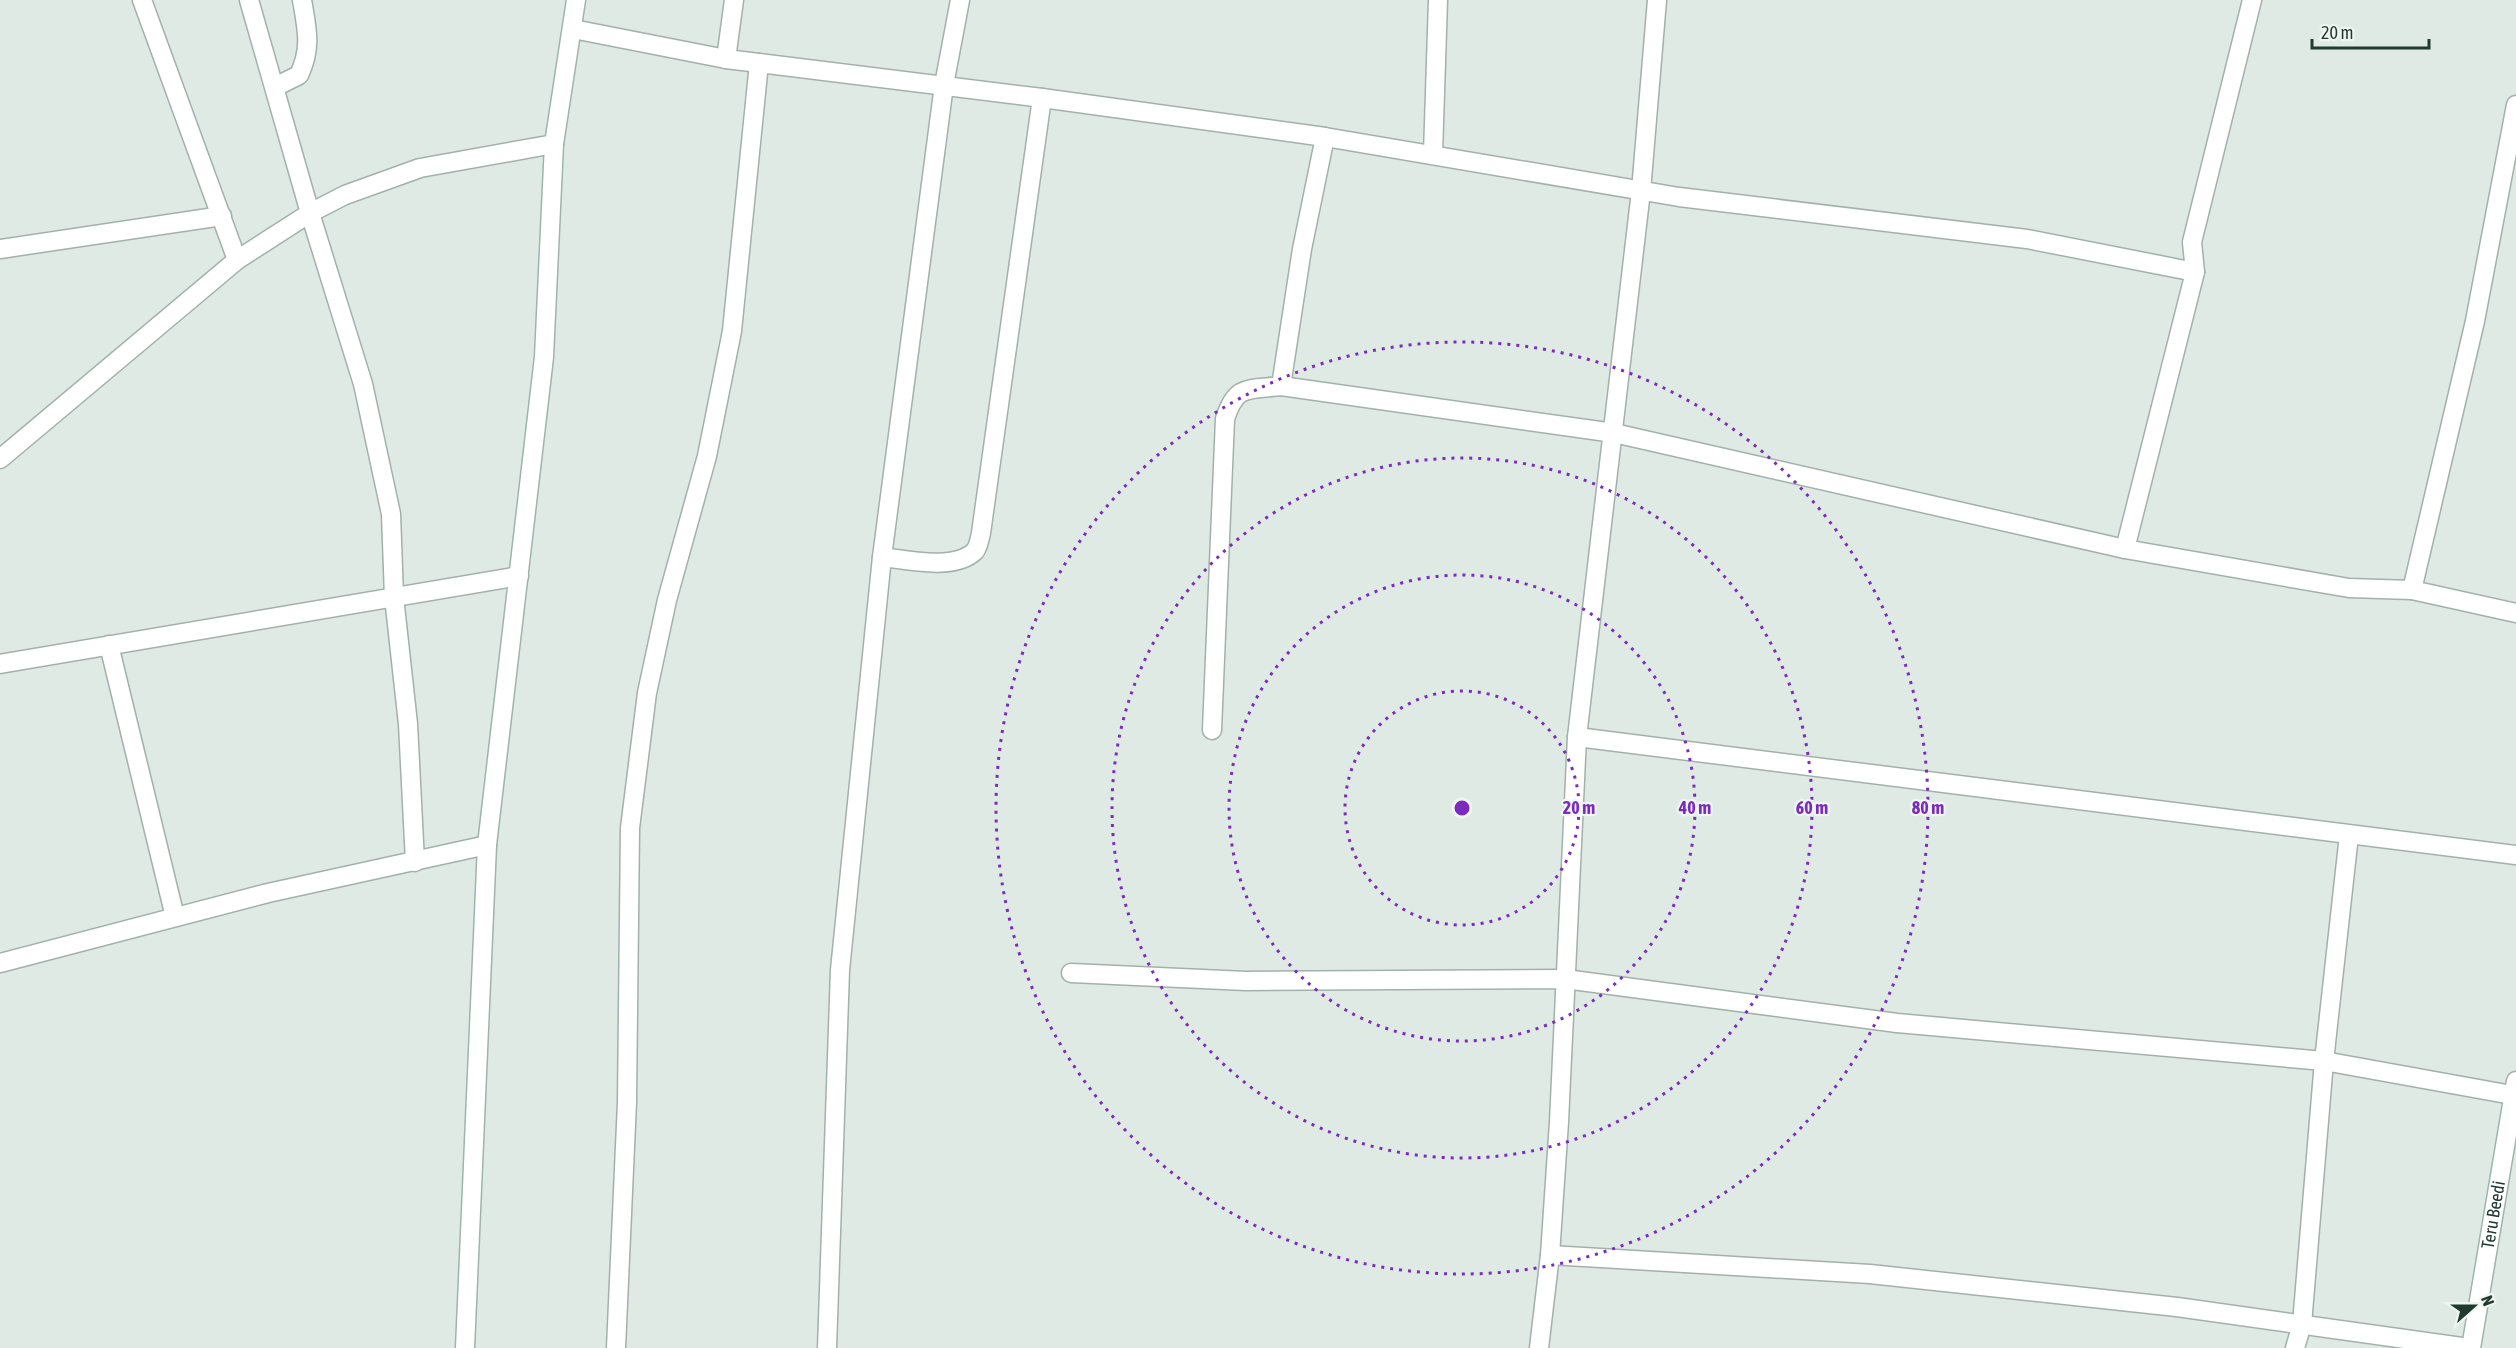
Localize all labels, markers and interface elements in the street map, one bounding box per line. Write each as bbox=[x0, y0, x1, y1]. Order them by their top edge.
scale bar bbox=[2312, 12, 2429, 50]
text: 20 m bbox=[2321, 22, 2353, 43]
text: 20 m bbox=[1563, 797, 1595, 818]
text: 40 m bbox=[1678, 797, 1711, 818]
text: 60 m bbox=[1796, 797, 1828, 818]
text: 80 m bbox=[1912, 797, 1944, 818]
centre of rings bbox=[1452, 798, 1472, 818]
street label: Teru Beedi bbox=[2477, 1179, 2509, 1251]
north arrow bbox=[2444, 1276, 2504, 1336]
text: N bbox=[2478, 1293, 2498, 1308]

